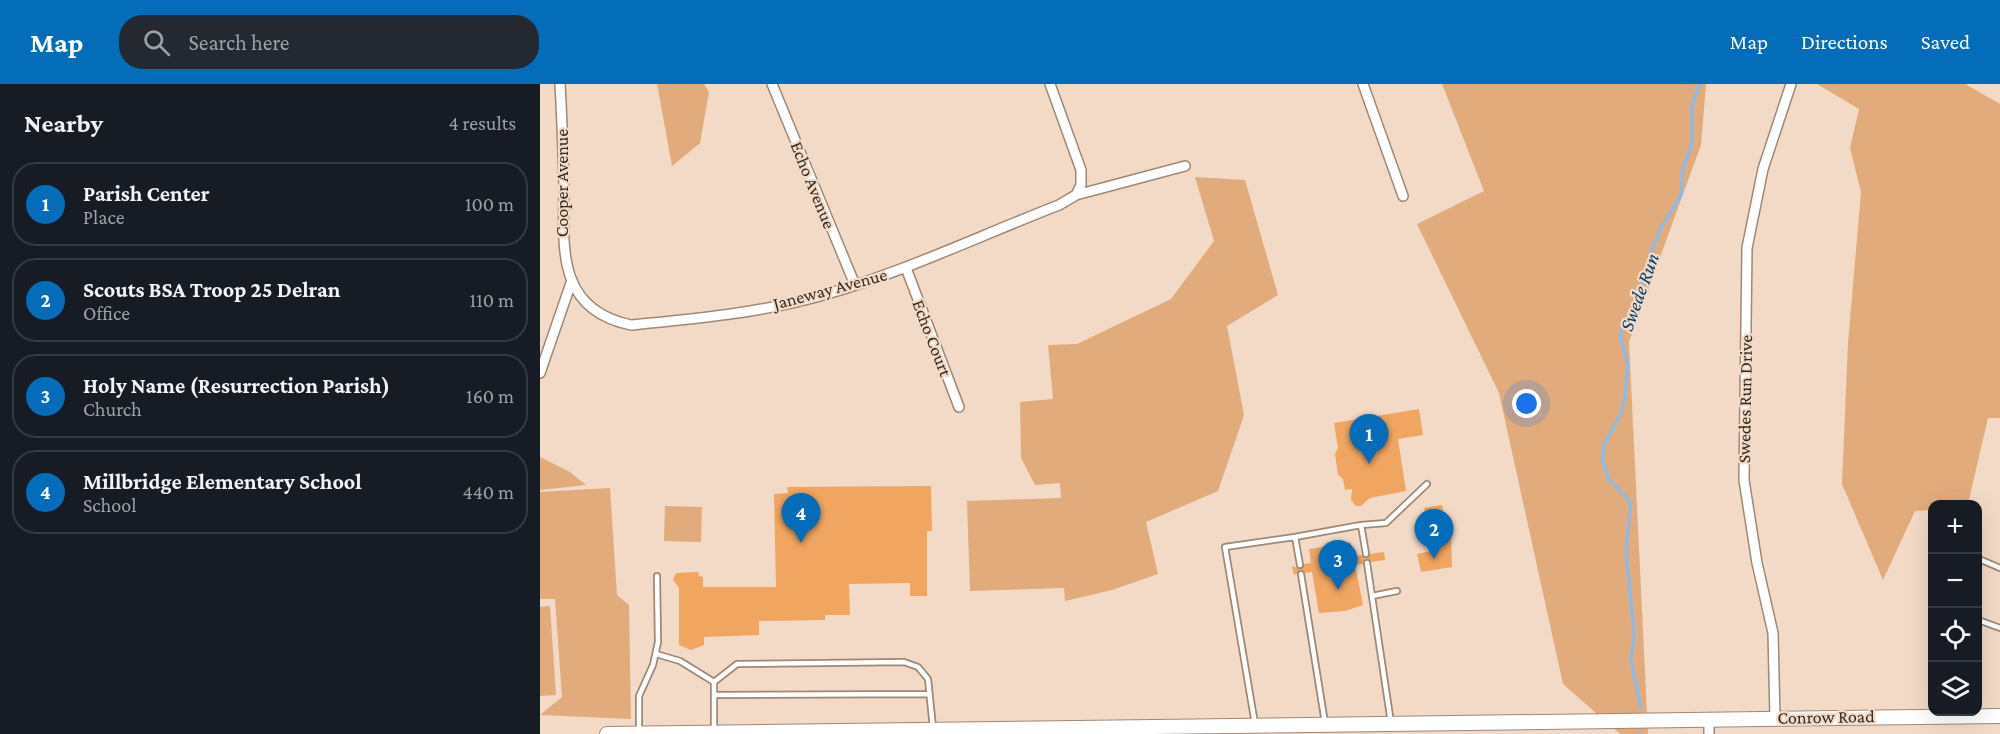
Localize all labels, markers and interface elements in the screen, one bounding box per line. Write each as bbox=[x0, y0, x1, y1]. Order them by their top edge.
search box bbox=[119, 15, 539, 69]
icon: search bbox=[140, 26, 173, 59]
text: Map bbox=[30, 27, 83, 58]
text: Search here bbox=[188, 30, 289, 55]
text: Map bbox=[1730, 30, 1768, 54]
text: Directions bbox=[1801, 30, 1888, 54]
text: Saved bbox=[1921, 30, 1970, 54]
text: Nearby bbox=[24, 109, 103, 138]
text: 4 results bbox=[449, 112, 516, 134]
street label: Cooper Avenue bbox=[552, 129, 572, 237]
street label: Echo Avenue bbox=[786, 139, 840, 232]
text: Parish Center bbox=[83, 181, 209, 206]
text: 1 bbox=[42, 193, 49, 215]
text: 100 m bbox=[465, 193, 514, 215]
text: Place bbox=[83, 206, 125, 228]
water label: Swede Run bbox=[1615, 250, 1663, 334]
street label: Janeway Avenue bbox=[769, 264, 889, 314]
text: Scouts BSA Troop 25 Delran bbox=[83, 277, 340, 302]
text: 2 bbox=[40, 289, 51, 311]
text: 110 m bbox=[470, 289, 514, 311]
street label: Echo Court bbox=[908, 297, 956, 380]
text: Office bbox=[83, 302, 130, 324]
street label: Swedes Run Drive bbox=[1734, 334, 1756, 463]
text: Holy Name (Resurrection Parish) bbox=[83, 373, 390, 398]
text: 3 bbox=[41, 385, 50, 407]
text: 160 m bbox=[466, 385, 514, 407]
your location bbox=[1512, 389, 1541, 418]
text: Church bbox=[83, 398, 142, 420]
pin: 1 bbox=[1350, 414, 1388, 464]
text: Millbridge Elementary School bbox=[83, 469, 362, 494]
text: 4 bbox=[40, 481, 51, 503]
text: 440 m bbox=[462, 481, 514, 503]
text: School bbox=[83, 494, 136, 516]
pin: 4 bbox=[782, 494, 820, 543]
map controls bbox=[1928, 500, 1982, 716]
button: + bbox=[1928, 500, 1982, 554]
pin: 2 bbox=[1414, 510, 1454, 559]
pin: 3 bbox=[1318, 540, 1358, 590]
button: − bbox=[1928, 554, 1982, 608]
button: locate bbox=[1928, 608, 1982, 662]
button: layers bbox=[1928, 662, 1982, 716]
street label: Conrow Road bbox=[1777, 706, 1875, 728]

